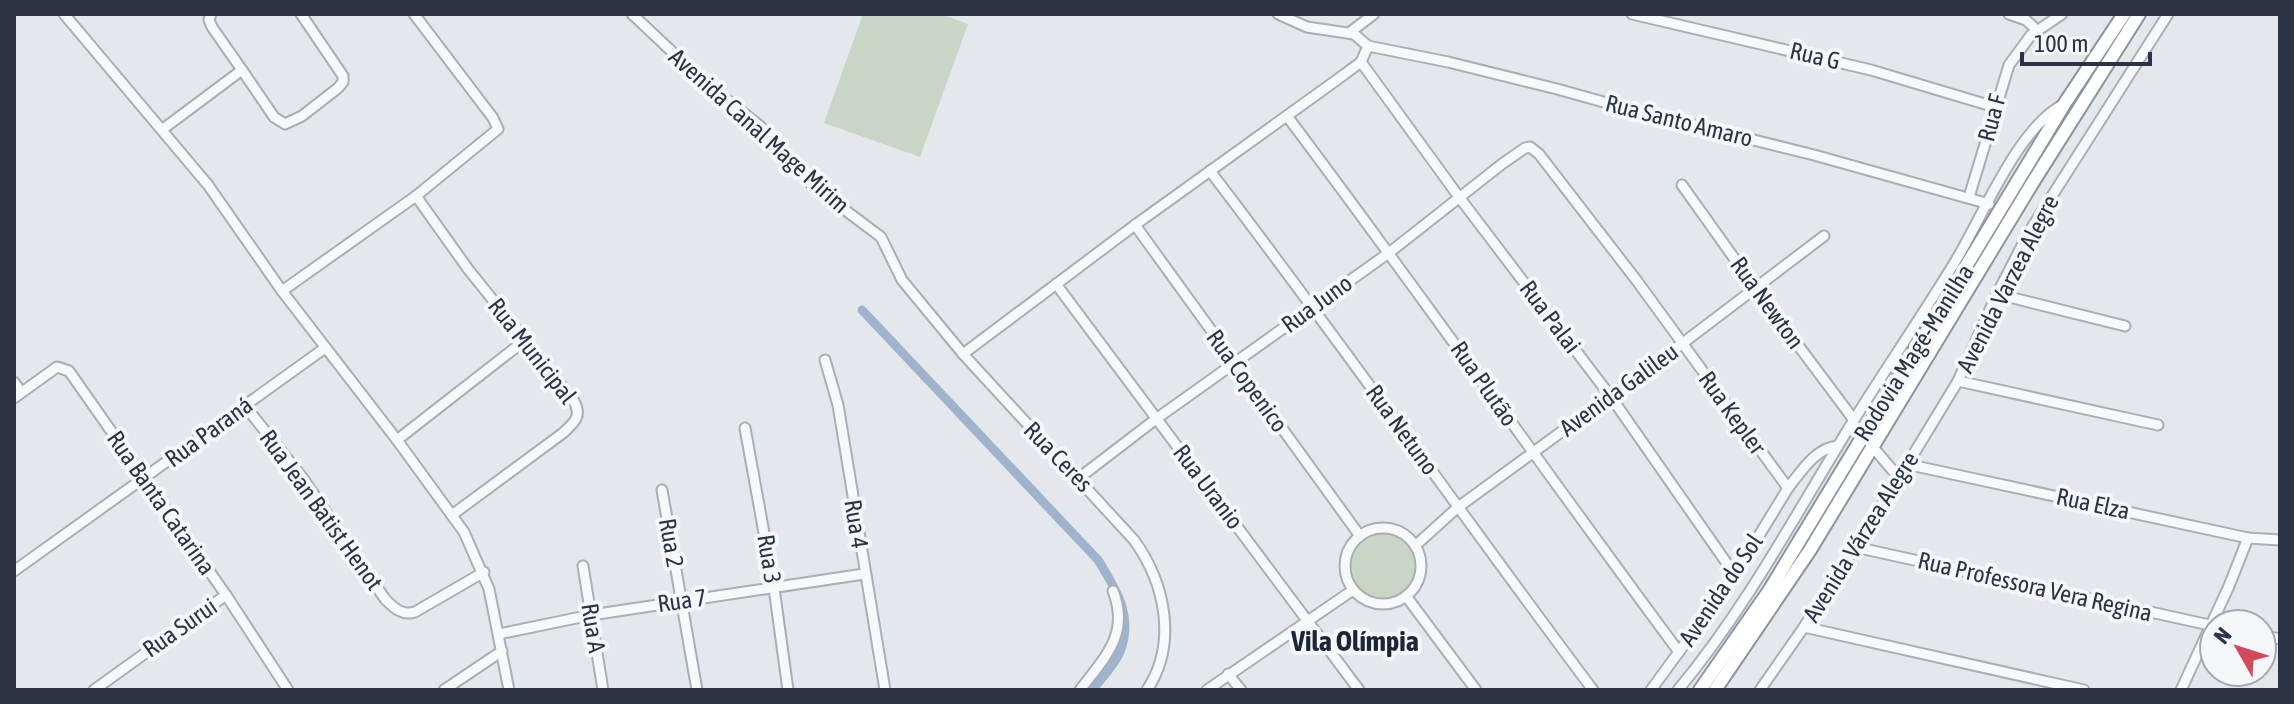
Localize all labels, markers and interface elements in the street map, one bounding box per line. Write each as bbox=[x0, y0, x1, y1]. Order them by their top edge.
scale bar bbox=[2022, 16, 2150, 66]
text: 100 m bbox=[2034, 30, 2088, 57]
street label: Rua G bbox=[1787, 37, 1843, 74]
street label: Avenida Canal Mage Mirim bbox=[664, 43, 855, 218]
street label: Rua Santo Amaro bbox=[1603, 89, 1756, 152]
street label: Rua F bbox=[1972, 91, 2011, 144]
street label: Avenida Varzea Alegre bbox=[1951, 191, 2064, 377]
street label: Rua Newton bbox=[1725, 252, 1810, 354]
street label: Rodovia Magé-Manilha bbox=[1848, 259, 1979, 446]
street label: Rua Juno bbox=[1276, 269, 1357, 338]
street label: Rua Palai bbox=[1514, 275, 1586, 358]
street label: Rua Municipal bbox=[483, 293, 582, 409]
street label: Rua Copenico bbox=[1201, 324, 1294, 437]
street label: Rua Plutão bbox=[1446, 336, 1523, 431]
street label: Avenida Galileu bbox=[1554, 338, 1683, 442]
street label: Rua Kepler bbox=[1693, 366, 1772, 460]
street label: Rua Netuno bbox=[1361, 379, 1444, 480]
street label: Rua Paraná bbox=[160, 391, 258, 472]
street label: Rua Ceres bbox=[1019, 416, 1098, 497]
street label: Rua Jean Batist Henot bbox=[254, 425, 389, 595]
street label: Rua Banta Catarina bbox=[102, 426, 221, 580]
street label: Rua Uranio bbox=[1168, 439, 1249, 534]
street label: Avenida Várzea Alegre bbox=[1797, 447, 1924, 627]
street label: Rua Elza bbox=[2054, 483, 2132, 524]
street label: Rua 4 bbox=[839, 497, 874, 550]
street label: Rua 2 bbox=[654, 516, 689, 570]
street label: Avenida do Sol bbox=[1673, 528, 1768, 651]
street label: Rua 3 bbox=[752, 532, 787, 585]
street label: Rua Professora Vera Regina bbox=[1915, 546, 2155, 627]
street label: Rua 7 bbox=[656, 584, 708, 617]
street label: Rua Surui bbox=[138, 592, 222, 663]
street label: Rua A bbox=[576, 601, 611, 655]
north arrow bbox=[2198, 608, 2278, 688]
text: N bbox=[2208, 622, 2237, 649]
district label: Vila Olímpia bbox=[1290, 625, 1419, 657]

